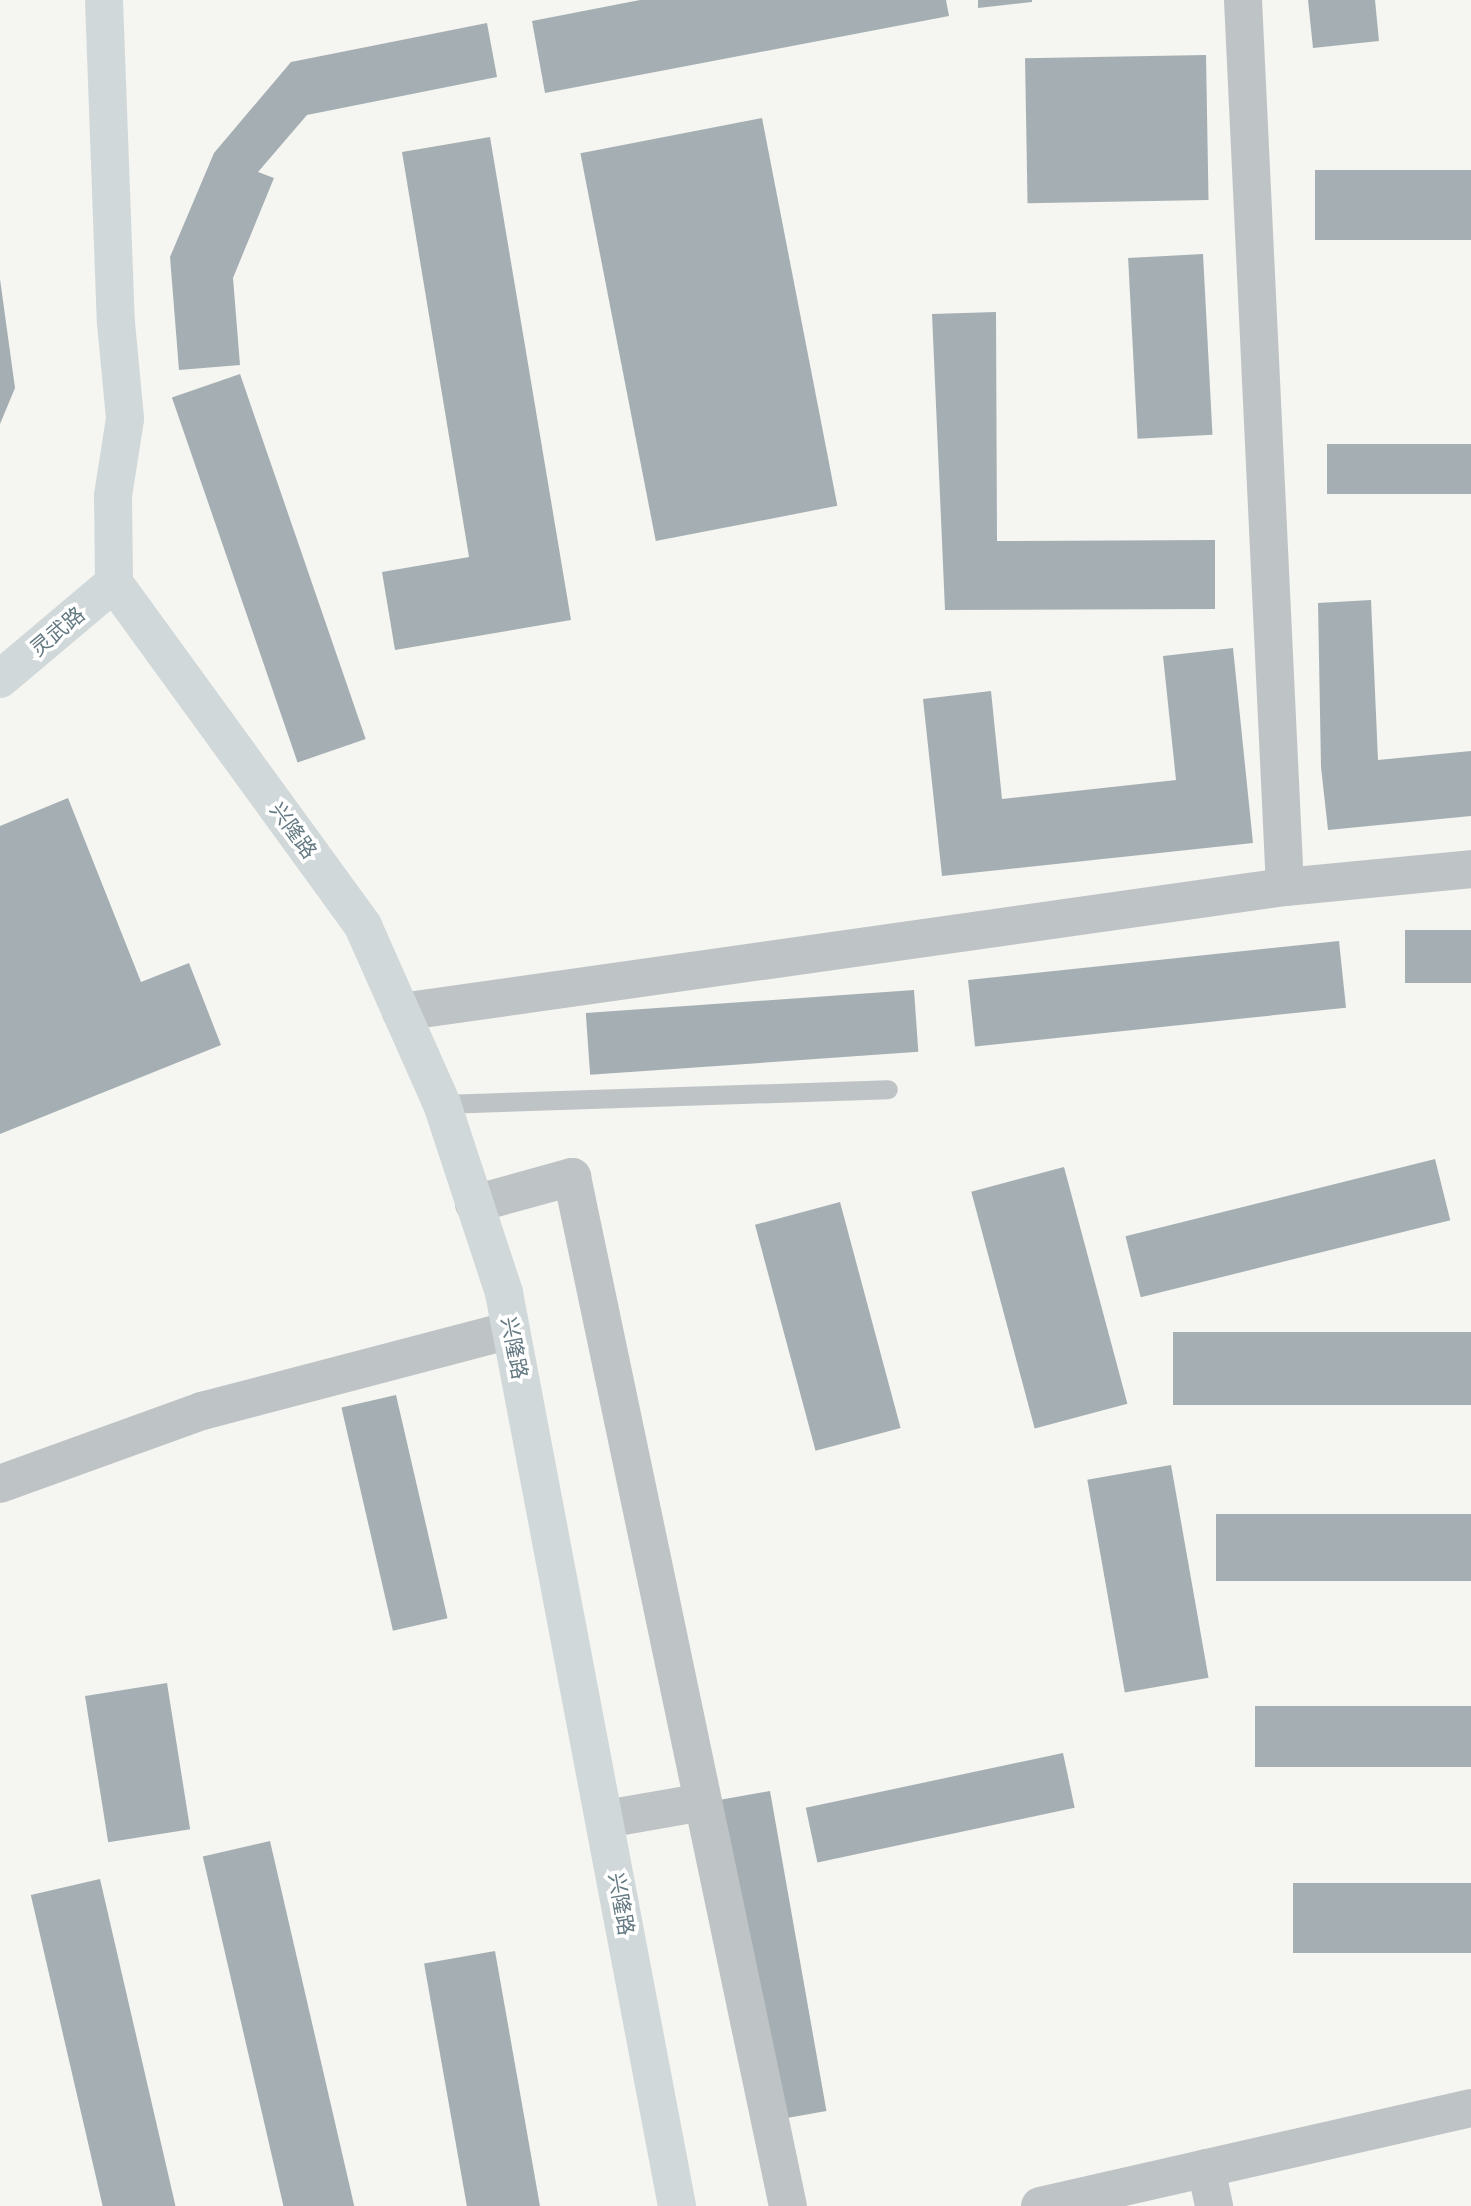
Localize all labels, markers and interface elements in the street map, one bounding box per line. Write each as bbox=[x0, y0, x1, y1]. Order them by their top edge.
street label: 灵武路 bbox=[25, 601, 89, 661]
street label: 兴隆路 bbox=[265, 797, 323, 863]
street label: 兴隆路 bbox=[497, 1315, 533, 1381]
street label: 兴隆路 bbox=[604, 1871, 640, 1937]

